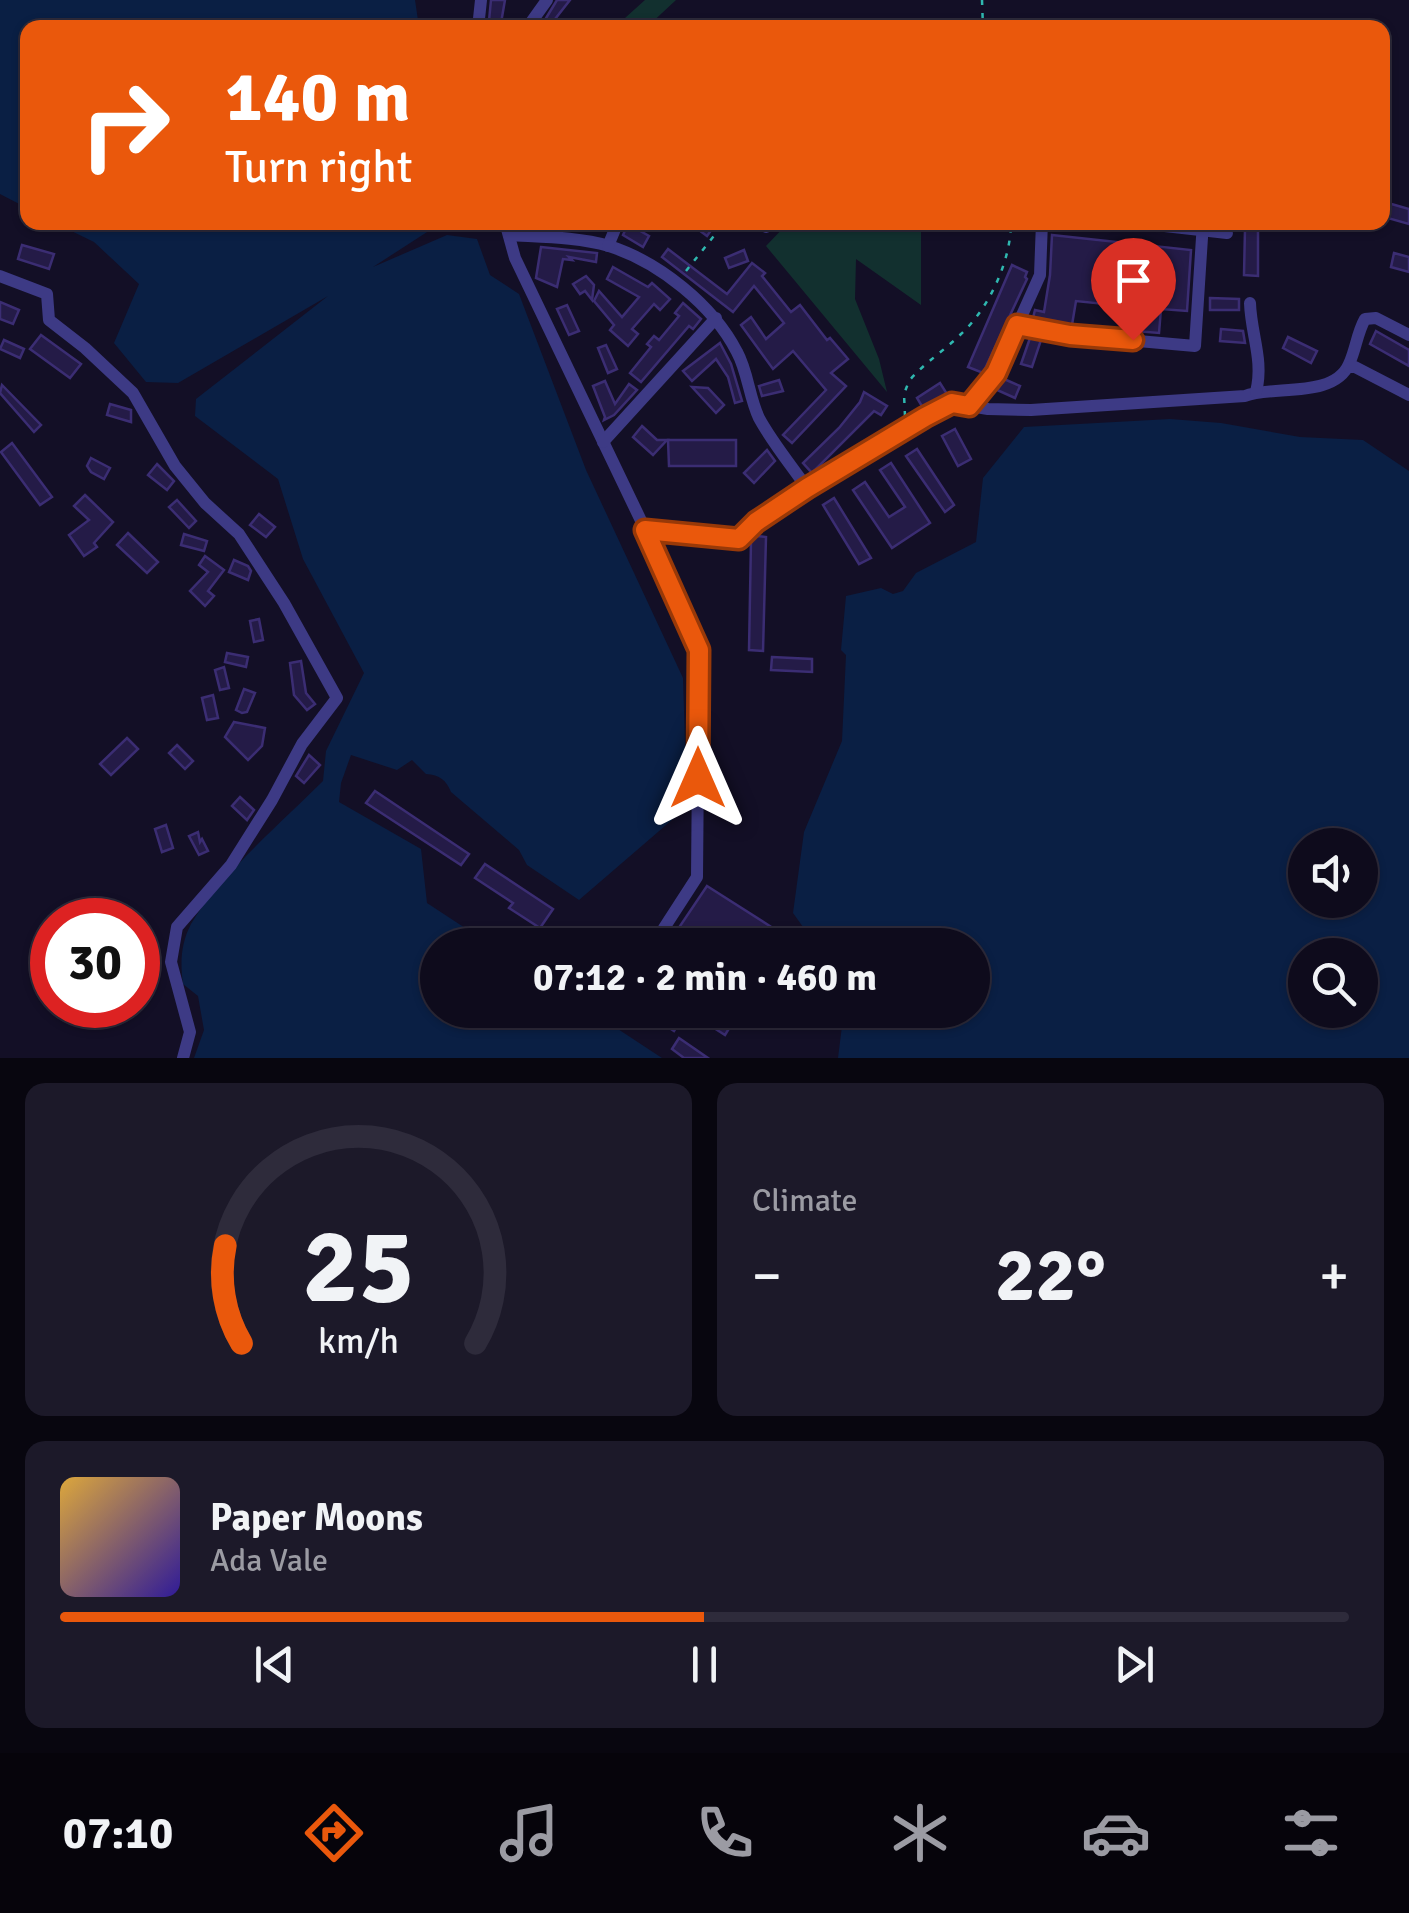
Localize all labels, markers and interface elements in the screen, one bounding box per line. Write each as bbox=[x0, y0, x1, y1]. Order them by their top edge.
text: 140 m bbox=[225, 54, 410, 140]
icon: right bbox=[60, 60, 190, 190]
text: Turn right bbox=[225, 140, 413, 195]
pin bbox=[1091, 238, 1176, 341]
icon: arrive bbox=[1106, 253, 1161, 308]
position arrow bbox=[646, 726, 750, 830]
map controls bbox=[1288, 828, 1378, 1028]
button: sound bbox=[1288, 828, 1378, 918]
speed limit sign: 30 bbox=[30, 898, 160, 1028]
button: search bbox=[1288, 938, 1378, 1028]
text: 07:12 · 2 min · 460 m bbox=[533, 954, 877, 1001]
text: Climate bbox=[752, 1181, 858, 1220]
text: 25 bbox=[302, 1203, 415, 1331]
text: 22° bbox=[995, 1229, 1106, 1322]
text: − bbox=[752, 1242, 782, 1310]
text: + bbox=[1319, 1242, 1349, 1310]
text: km/h bbox=[318, 1319, 399, 1363]
text: Paper Moons bbox=[210, 1494, 423, 1541]
text: Ada Vale bbox=[210, 1541, 328, 1580]
icon: previous bbox=[247, 1637, 302, 1692]
icon: pause bbox=[677, 1637, 732, 1692]
icon: next bbox=[1107, 1637, 1162, 1692]
icon: directions bbox=[299, 1798, 369, 1868]
icon: music bbox=[494, 1798, 564, 1868]
icon: phone bbox=[690, 1798, 760, 1868]
icon: climate bbox=[885, 1798, 955, 1868]
icon: car bbox=[1081, 1798, 1151, 1868]
icon: filters bbox=[1276, 1798, 1346, 1868]
text: 07:10 bbox=[63, 1806, 173, 1861]

